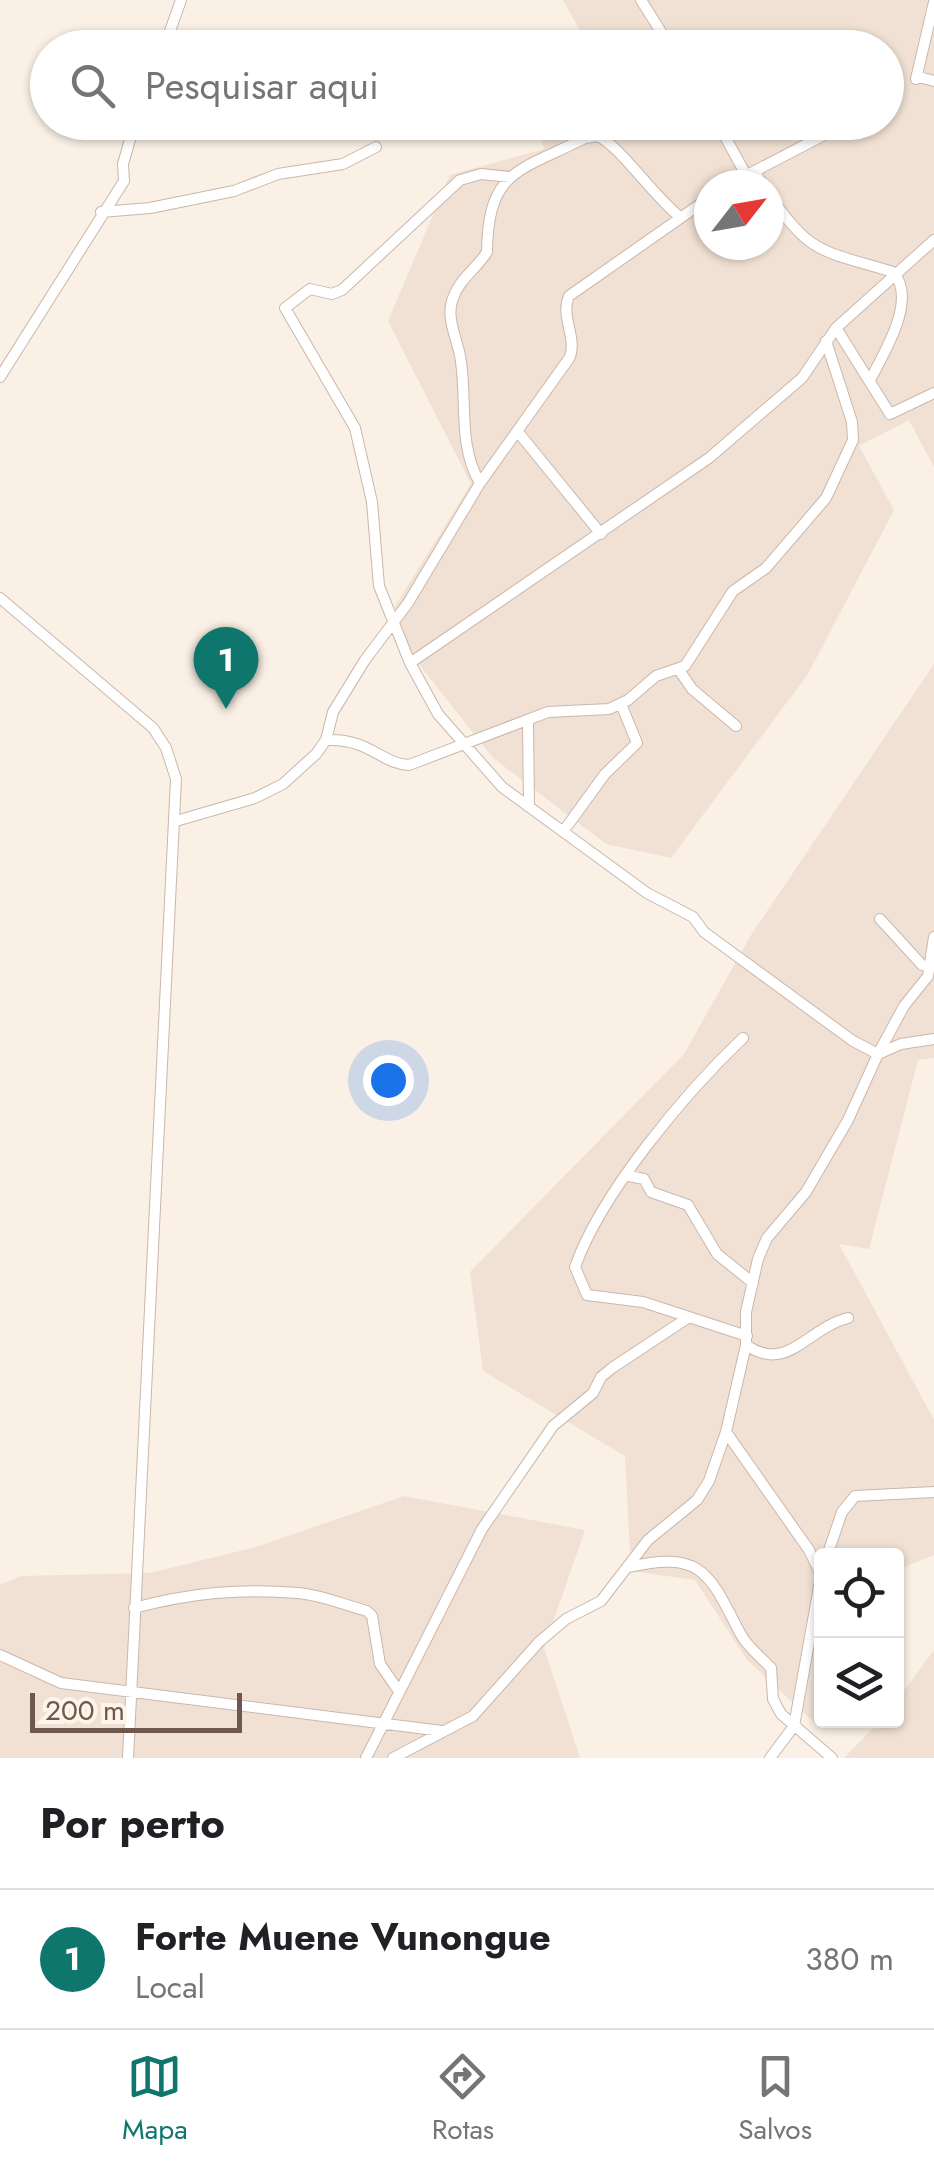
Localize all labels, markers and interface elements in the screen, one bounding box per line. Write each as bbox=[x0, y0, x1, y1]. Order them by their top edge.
search box bbox=[30, 30, 904, 140]
icon: search bbox=[65, 58, 120, 113]
text: Pesquisar aqui bbox=[145, 58, 379, 113]
north arrow bbox=[694, 170, 784, 260]
pin: 1 bbox=[194, 626, 258, 709]
your location bbox=[363, 1055, 414, 1106]
map controls bbox=[814, 1548, 904, 1728]
button: locate bbox=[814, 1548, 904, 1638]
button: layers bbox=[814, 1638, 904, 1728]
scale bar bbox=[30, 1688, 242, 1732]
text: 200 m bbox=[45, 1690, 125, 1731]
text: Por perto bbox=[40, 1793, 225, 1854]
text: Forte Muene Vunongue bbox=[135, 1909, 551, 1964]
text: 1 bbox=[64, 1936, 81, 1982]
text: 380 m bbox=[805, 1936, 894, 1982]
text: Local bbox=[135, 1964, 205, 2010]
tab: Mapa bbox=[122, 2049, 188, 2150]
tab: Rotas bbox=[432, 2049, 494, 2150]
tab: Salvos bbox=[738, 2049, 812, 2150]

